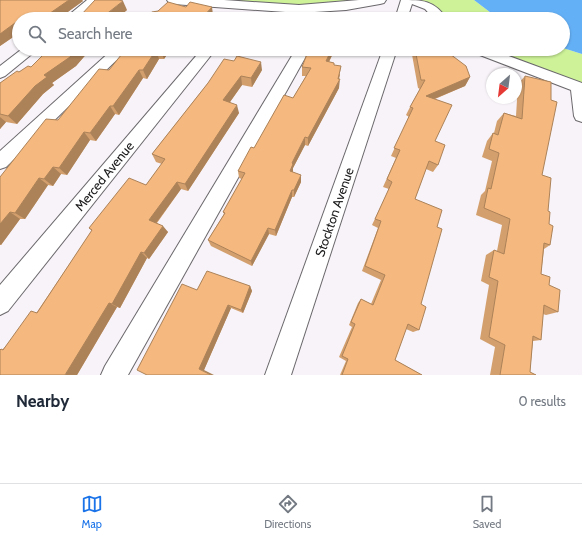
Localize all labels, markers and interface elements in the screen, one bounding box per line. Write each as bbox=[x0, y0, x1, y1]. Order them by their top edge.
search box bbox=[12, 12, 570, 56]
icon: search bbox=[26, 23, 48, 45]
text: Search here bbox=[58, 25, 133, 43]
north arrow bbox=[486, 68, 522, 104]
street label: Merced Avenue bbox=[71, 138, 137, 214]
street label: Stockton Avenue bbox=[311, 165, 357, 259]
text: Nearby bbox=[16, 391, 69, 411]
text: 0 results bbox=[518, 393, 566, 409]
tab: Map bbox=[81, 493, 103, 531]
tab: Directions bbox=[264, 493, 311, 531]
tab: Saved bbox=[473, 493, 501, 531]

